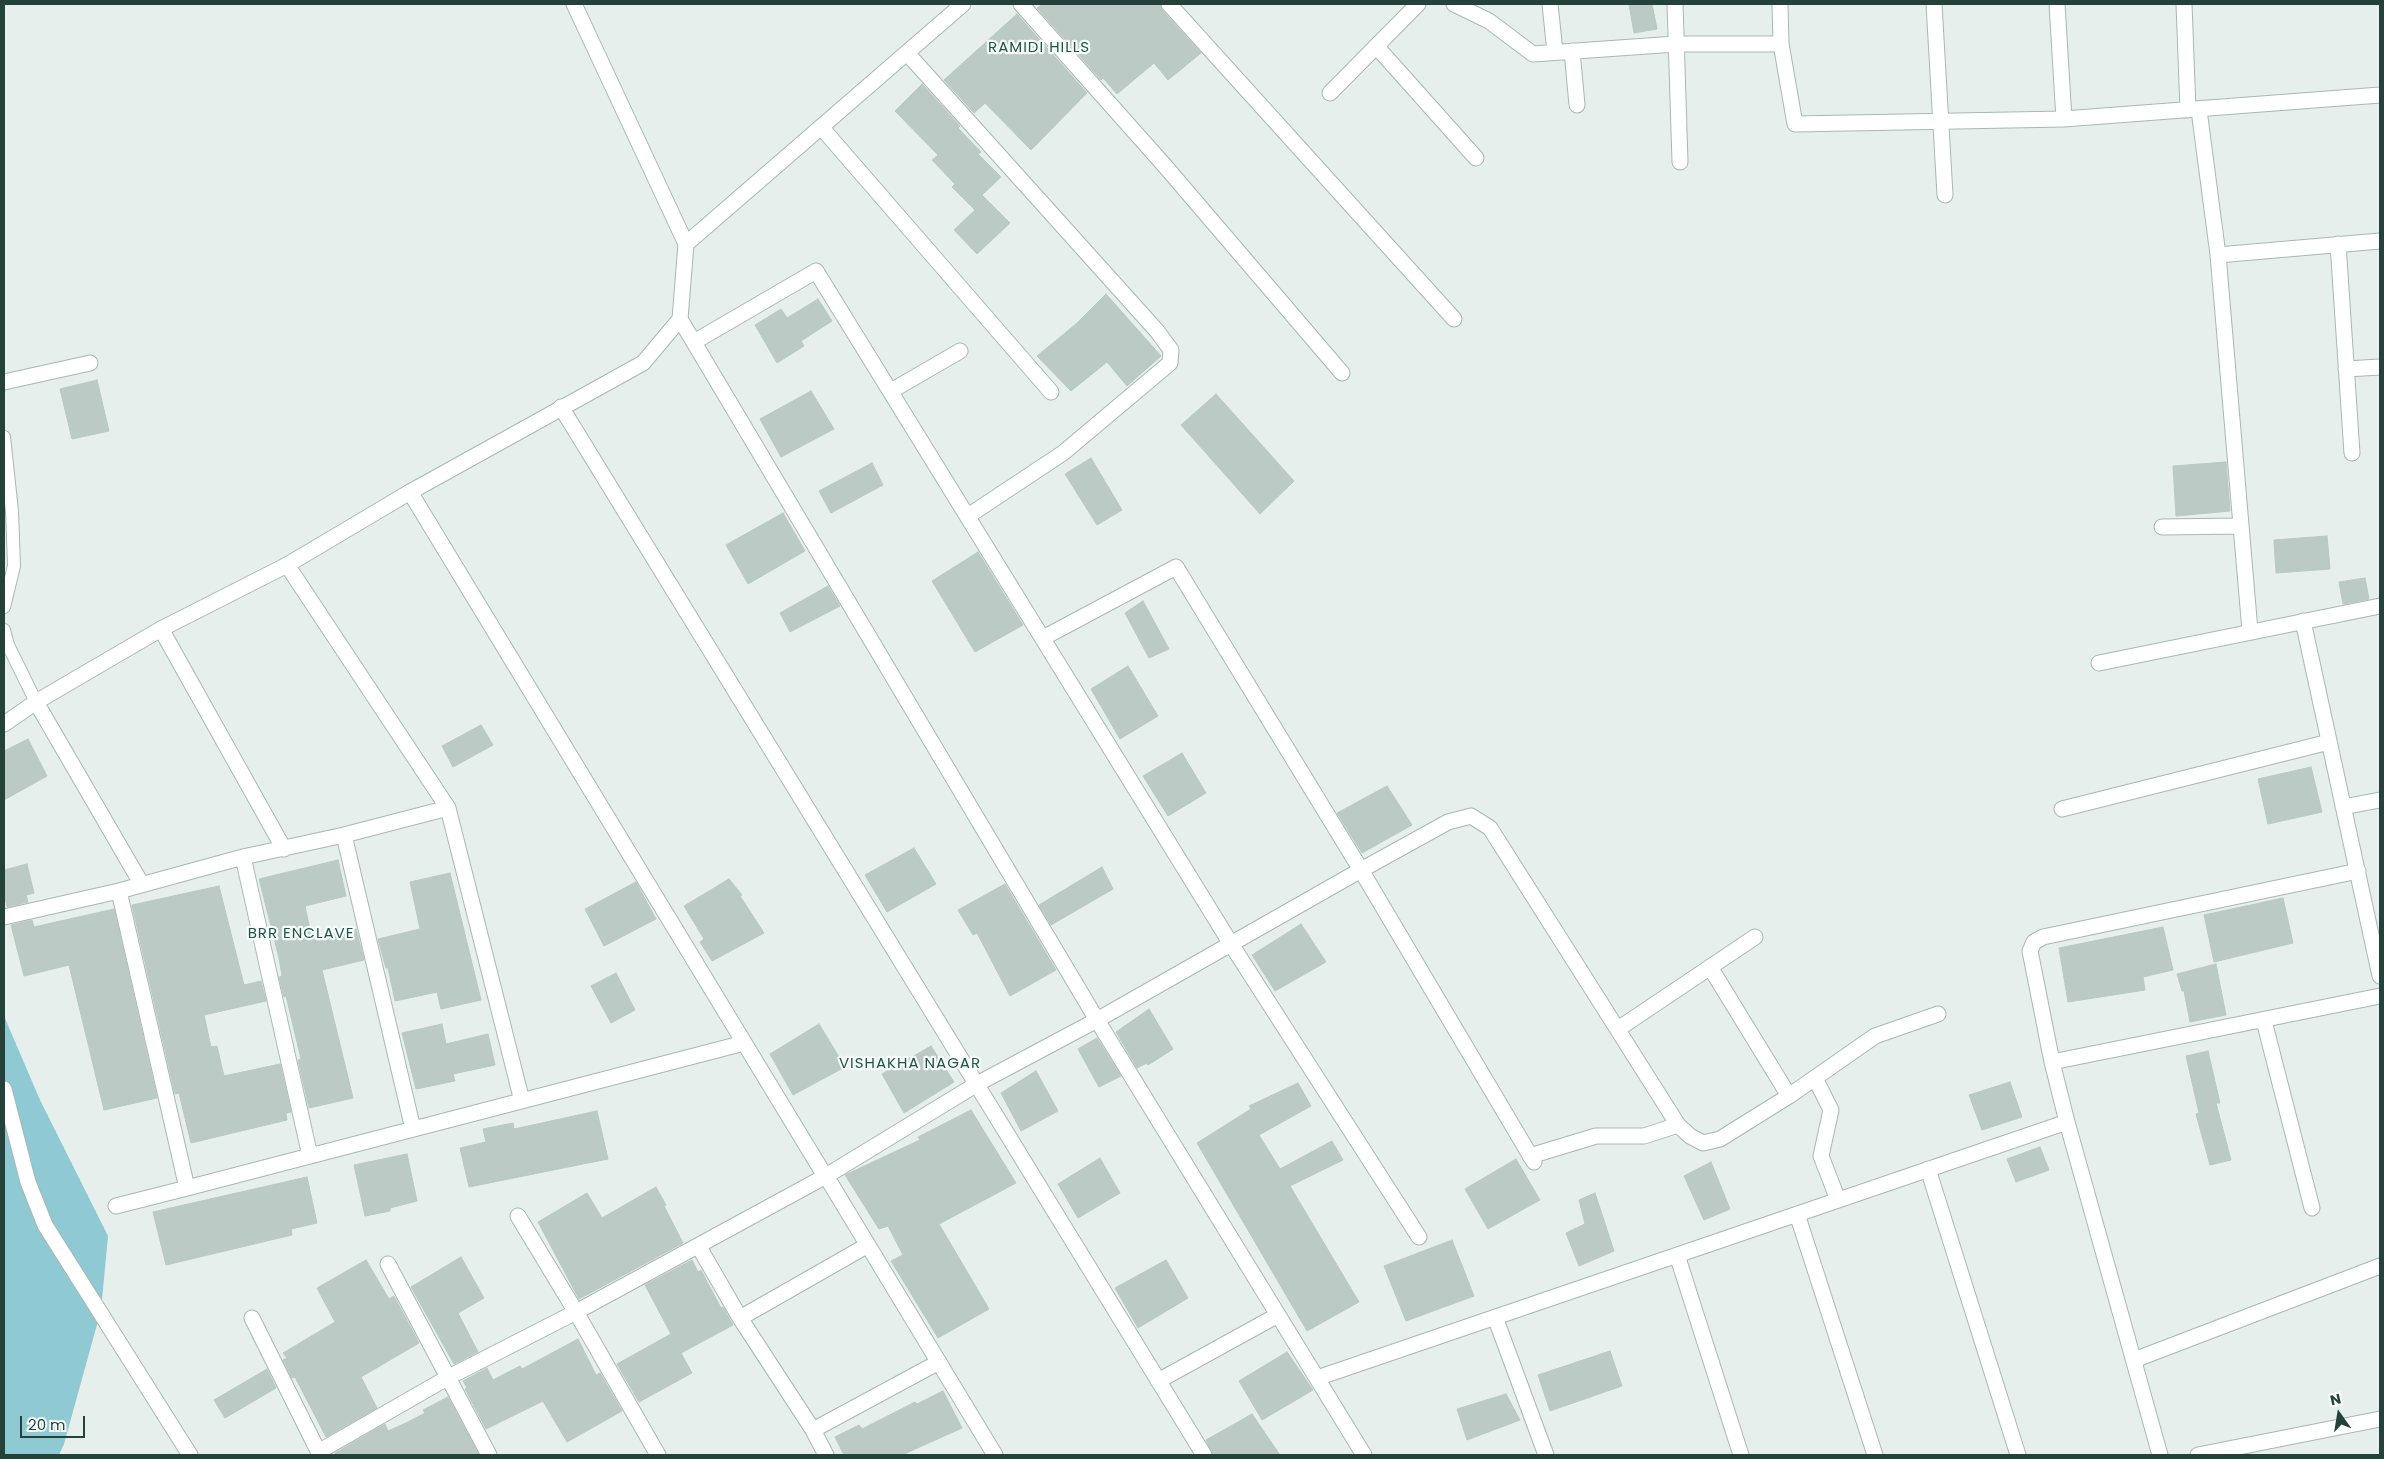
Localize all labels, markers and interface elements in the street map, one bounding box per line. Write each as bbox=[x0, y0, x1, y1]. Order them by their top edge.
district label: RAMIDI HILLS bbox=[987, 39, 1091, 57]
district label: BRR ENCLAVE bbox=[246, 925, 356, 943]
district label: VISHAKHA NAGAR bbox=[837, 1055, 983, 1073]
text: N bbox=[2328, 1388, 2343, 1410]
north arrow bbox=[2314, 1389, 2364, 1439]
scale bar bbox=[22, 1406, 88, 1438]
text: 20 m bbox=[28, 1414, 66, 1435]

